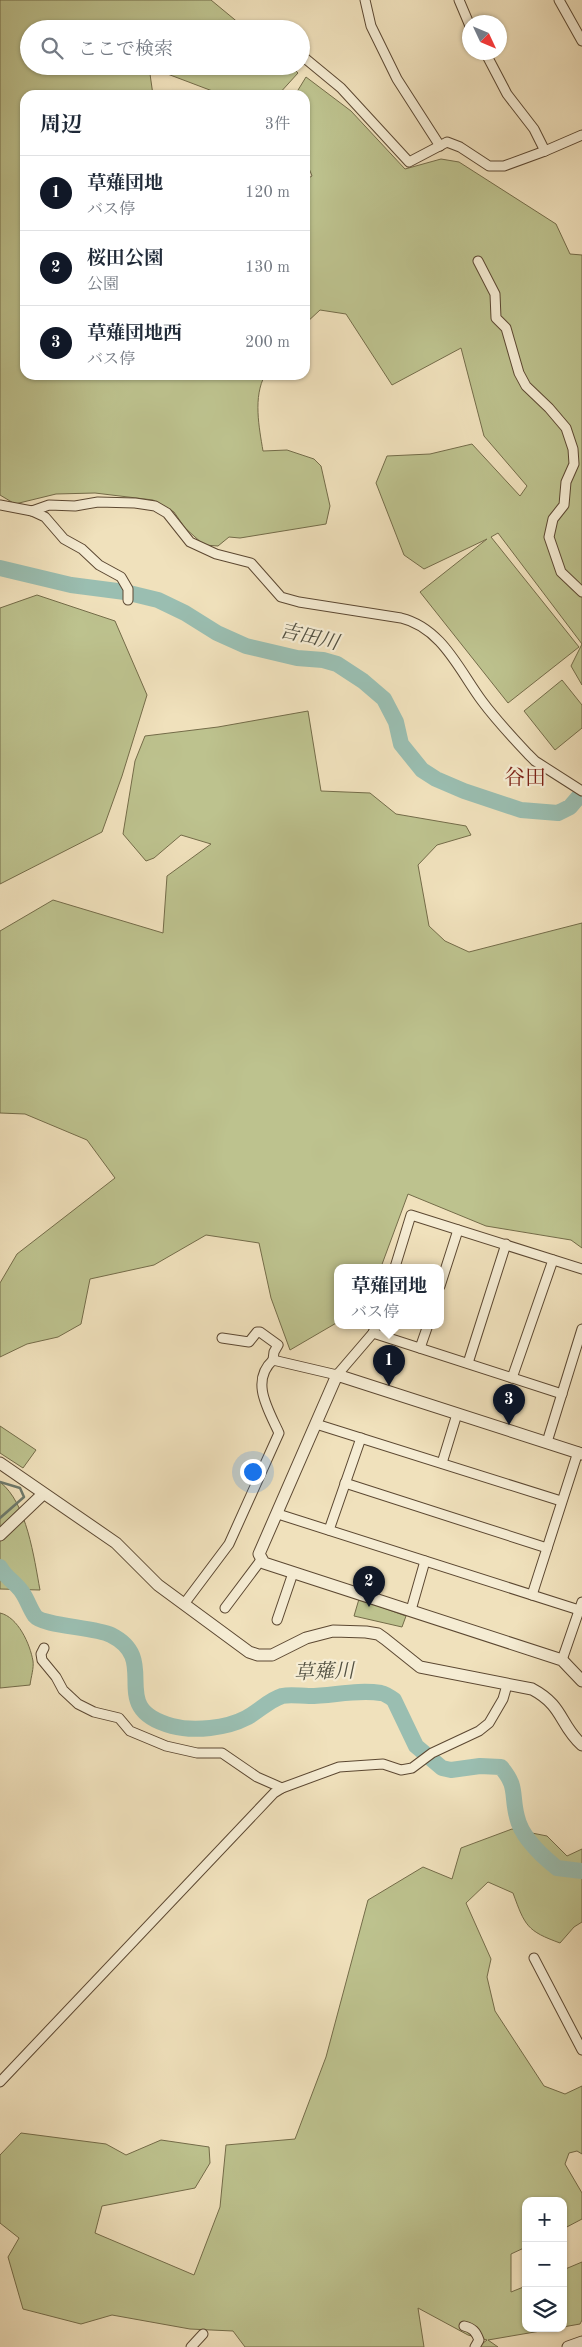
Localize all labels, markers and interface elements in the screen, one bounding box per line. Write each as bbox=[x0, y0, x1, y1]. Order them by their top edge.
north arrow bbox=[462, 15, 507, 60]
search box bbox=[20, 20, 310, 75]
icon: search bbox=[38, 34, 66, 62]
text: ここで検索 bbox=[78, 41, 173, 60]
text: 周辺 bbox=[40, 115, 82, 136]
text: 3件 bbox=[265, 117, 290, 133]
text: 草薙団地 bbox=[87, 175, 163, 194]
text: 1 bbox=[51, 185, 61, 201]
text: 120 m bbox=[245, 185, 290, 201]
text: バス停 bbox=[87, 202, 135, 218]
text: 桜田公園 bbox=[87, 250, 163, 269]
text: 2 bbox=[51, 260, 61, 276]
text: 130 m bbox=[245, 260, 290, 276]
text: 公園 bbox=[87, 277, 119, 293]
text: 草薙団地西 bbox=[87, 325, 182, 344]
text: 3 bbox=[51, 335, 61, 351]
text: 200 m bbox=[245, 335, 290, 351]
text: バス停 bbox=[87, 352, 135, 368]
water label: 吉田川 bbox=[278, 620, 343, 655]
district label: 谷田 bbox=[504, 766, 546, 789]
popup bbox=[334, 1264, 444, 1329]
text: 草薙団地 bbox=[351, 1278, 427, 1297]
text: バス停 bbox=[351, 1305, 399, 1321]
pin: 1 bbox=[373, 1345, 405, 1386]
pin: 3 bbox=[493, 1384, 525, 1425]
your location bbox=[240, 1459, 266, 1485]
pin: 2 bbox=[353, 1566, 385, 1607]
water label: 草薙川 bbox=[294, 1660, 356, 1684]
map controls bbox=[522, 2197, 567, 2332]
button: + bbox=[522, 2197, 567, 2242]
button: − bbox=[522, 2242, 567, 2287]
button: layers bbox=[522, 2287, 567, 2332]

